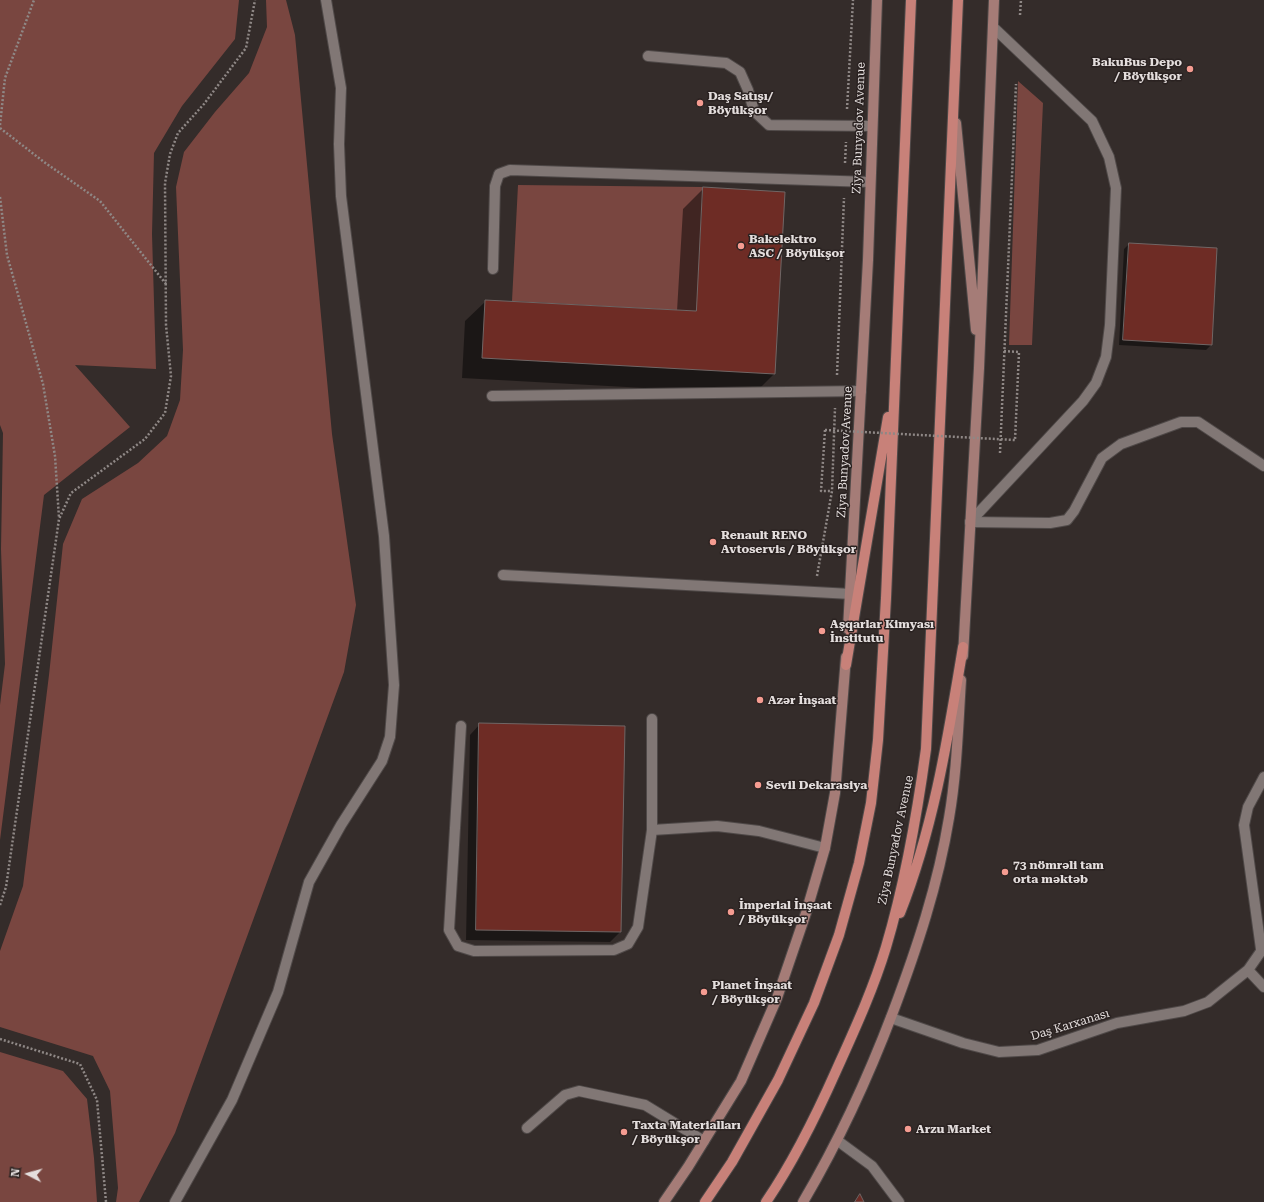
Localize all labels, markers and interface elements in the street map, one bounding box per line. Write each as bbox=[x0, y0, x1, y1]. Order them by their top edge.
place label: BakuBus Depo / Böyükşor bbox=[1092, 55, 1182, 83]
street label: Ziya Bunyadov Avenue bbox=[850, 62, 868, 194]
marker: BakuBus Depo / Böyükşor bbox=[1185, 64, 1195, 74]
place label: Daş Satışı/ Böyükşor bbox=[708, 89, 773, 117]
marker: Daş Satışı/ Böyükşor bbox=[695, 98, 705, 108]
place label: Bakelektro ASC / Böyükşor bbox=[749, 232, 845, 260]
marker: Bakelektro ASC / Böyükşor bbox=[736, 241, 746, 251]
street label: Ziya Bunyadov Avenue bbox=[834, 386, 856, 518]
place label: Renault RENO Avtoservis / Böyükşor bbox=[721, 528, 856, 556]
marker: Renault RENO Avtoservis / Böyükşor bbox=[708, 537, 718, 547]
place label: Aşqarlar Kimyası İnstitutu bbox=[830, 617, 934, 645]
marker: Aşqarlar Kimyası İnstitutu bbox=[817, 626, 827, 636]
place label: Azər İnşaat bbox=[768, 693, 836, 707]
marker: Azər İnşaat bbox=[755, 695, 765, 705]
street label: Ziya Bunyadov Avenue bbox=[875, 774, 917, 906]
place label: Sevil Dekarasiya bbox=[766, 778, 867, 792]
marker: Sevil Dekarasiya bbox=[753, 780, 763, 790]
place label: 73 nömrəli tam orta məktəb bbox=[1013, 858, 1104, 886]
marker: 73 nömrəli tam orta məktəb bbox=[1000, 867, 1010, 877]
place label: İmperial İnşaat / Böyükşor bbox=[739, 898, 832, 926]
marker: İmperial İnşaat / Böyükşor bbox=[726, 907, 736, 917]
place label: Planet İnşaat / Böyükşor bbox=[712, 978, 792, 1006]
marker: Planet İnşaat / Böyükşor bbox=[699, 987, 709, 997]
street label: Daş Karxanası bbox=[1029, 1006, 1111, 1044]
place label: Taxta Materialları / Böyükşor bbox=[632, 1118, 741, 1146]
place label: Arzu Market bbox=[916, 1122, 991, 1136]
marker: Arzu Market bbox=[903, 1124, 913, 1134]
marker: Taxta Materialları / Böyükşor bbox=[619, 1127, 629, 1137]
north arrow bbox=[8, 1154, 48, 1194]
text: N bbox=[9, 1168, 22, 1178]

